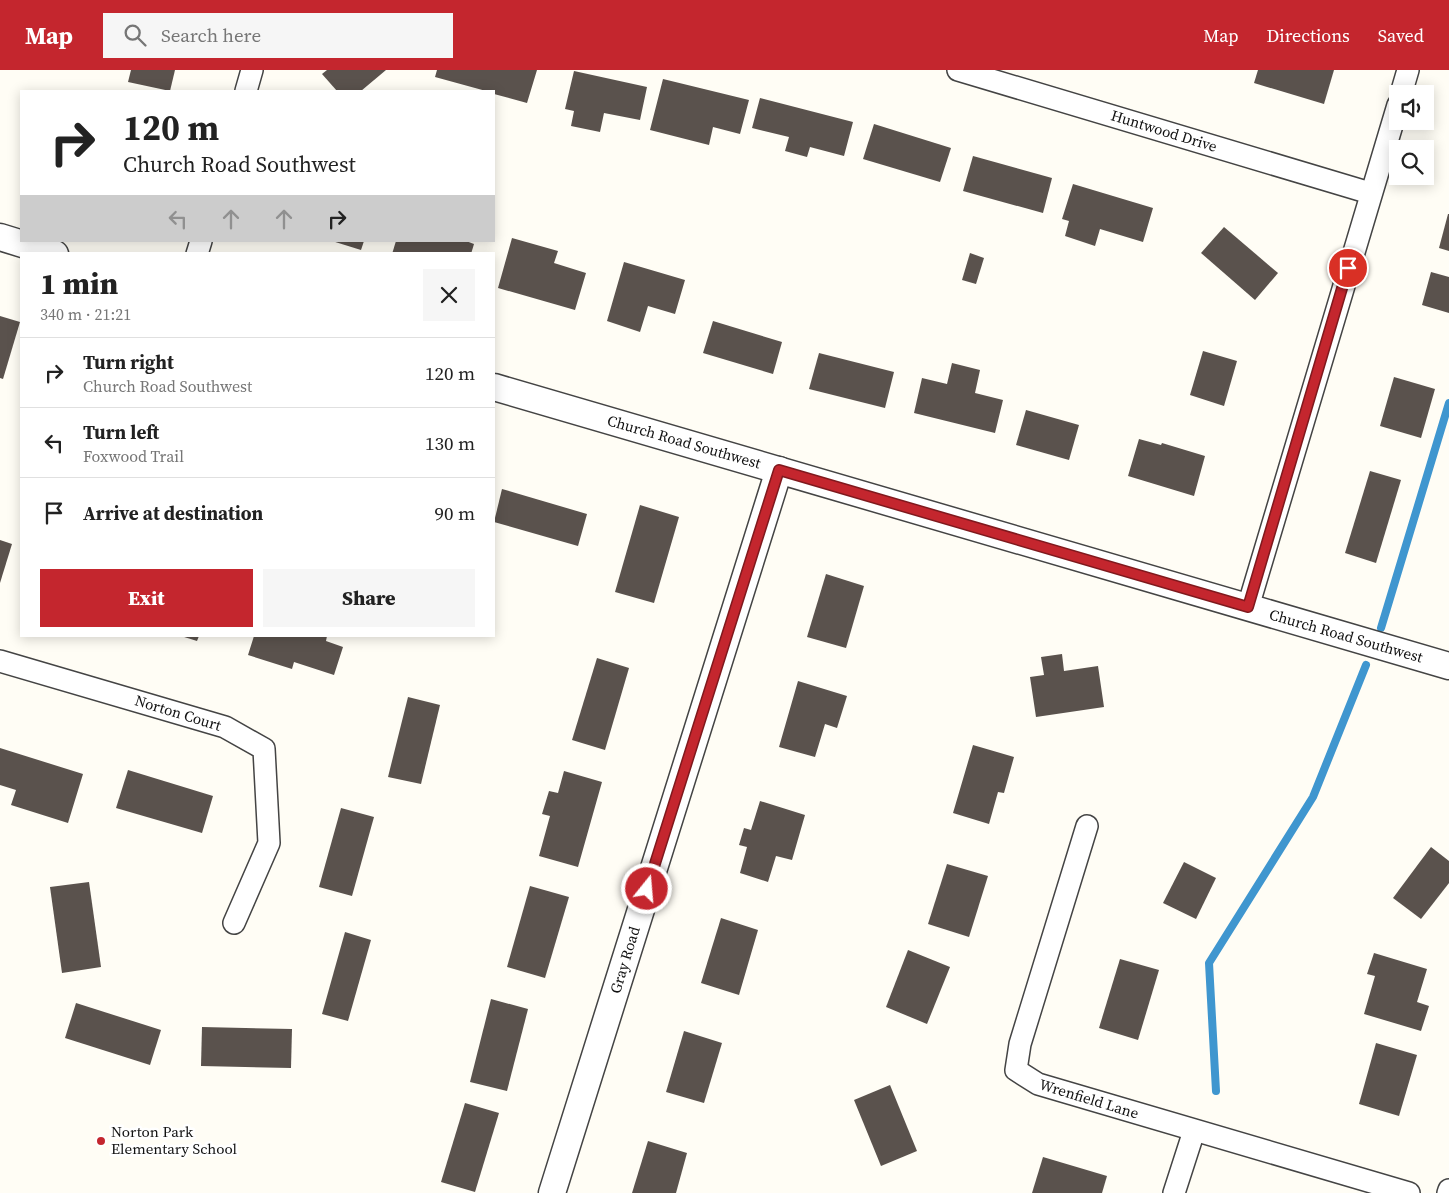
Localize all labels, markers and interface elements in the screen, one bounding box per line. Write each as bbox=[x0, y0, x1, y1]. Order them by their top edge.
search box bbox=[103, 13, 453, 58]
text: Map bbox=[25, 19, 73, 52]
icon: search bbox=[121, 21, 149, 49]
text: Search here bbox=[161, 22, 261, 48]
text: Map bbox=[1203, 23, 1239, 48]
text: Directions bbox=[1267, 23, 1350, 48]
text: Saved bbox=[1378, 23, 1424, 48]
map controls bbox=[1389, 85, 1434, 185]
button: sound bbox=[1389, 85, 1434, 130]
text: 120 m bbox=[123, 104, 219, 152]
street label: Huntwood Drive bbox=[1108, 104, 1220, 157]
icon: right bbox=[40, 110, 105, 175]
button: search bbox=[1389, 140, 1434, 185]
text: Church Road Southwest bbox=[123, 149, 356, 179]
icon: left bbox=[164, 205, 192, 233]
icon: ahead bbox=[217, 205, 245, 233]
icon: ahead bbox=[270, 205, 298, 233]
icon: right bbox=[323, 205, 351, 233]
pin bbox=[1327, 247, 1369, 289]
icon: arrive bbox=[1334, 254, 1362, 282]
text: 1 min bbox=[40, 263, 118, 304]
button: close bbox=[423, 269, 475, 321]
text: 340 m · 21:21 bbox=[40, 303, 131, 325]
text: Turn right bbox=[83, 349, 174, 375]
icon: right bbox=[40, 359, 68, 387]
text: 120 m bbox=[425, 360, 475, 386]
text: Church Road Southwest bbox=[83, 375, 252, 397]
street label: Church Road Southwest bbox=[605, 410, 763, 474]
text: Turn left bbox=[83, 419, 159, 445]
icon: left bbox=[40, 429, 68, 457]
text: 130 m bbox=[425, 430, 475, 456]
text: Foxwood Trail bbox=[83, 445, 184, 467]
icon: arrive bbox=[40, 499, 68, 527]
text: Arrive at destination bbox=[83, 500, 263, 526]
text: 90 m bbox=[434, 500, 475, 526]
button: Exit bbox=[40, 569, 253, 627]
button: Share bbox=[263, 569, 475, 627]
street label: Church Road Southwest bbox=[1267, 604, 1425, 668]
street label: Norton Court bbox=[132, 689, 224, 736]
position arrow bbox=[620, 862, 672, 914]
street label: Gray Road bbox=[604, 923, 645, 996]
street label: Wrenfield Lane bbox=[1037, 1073, 1142, 1124]
place label: Norton Park Elementary School bbox=[111, 1121, 238, 1159]
marker: Norton Park Elementary School bbox=[95, 1135, 107, 1147]

